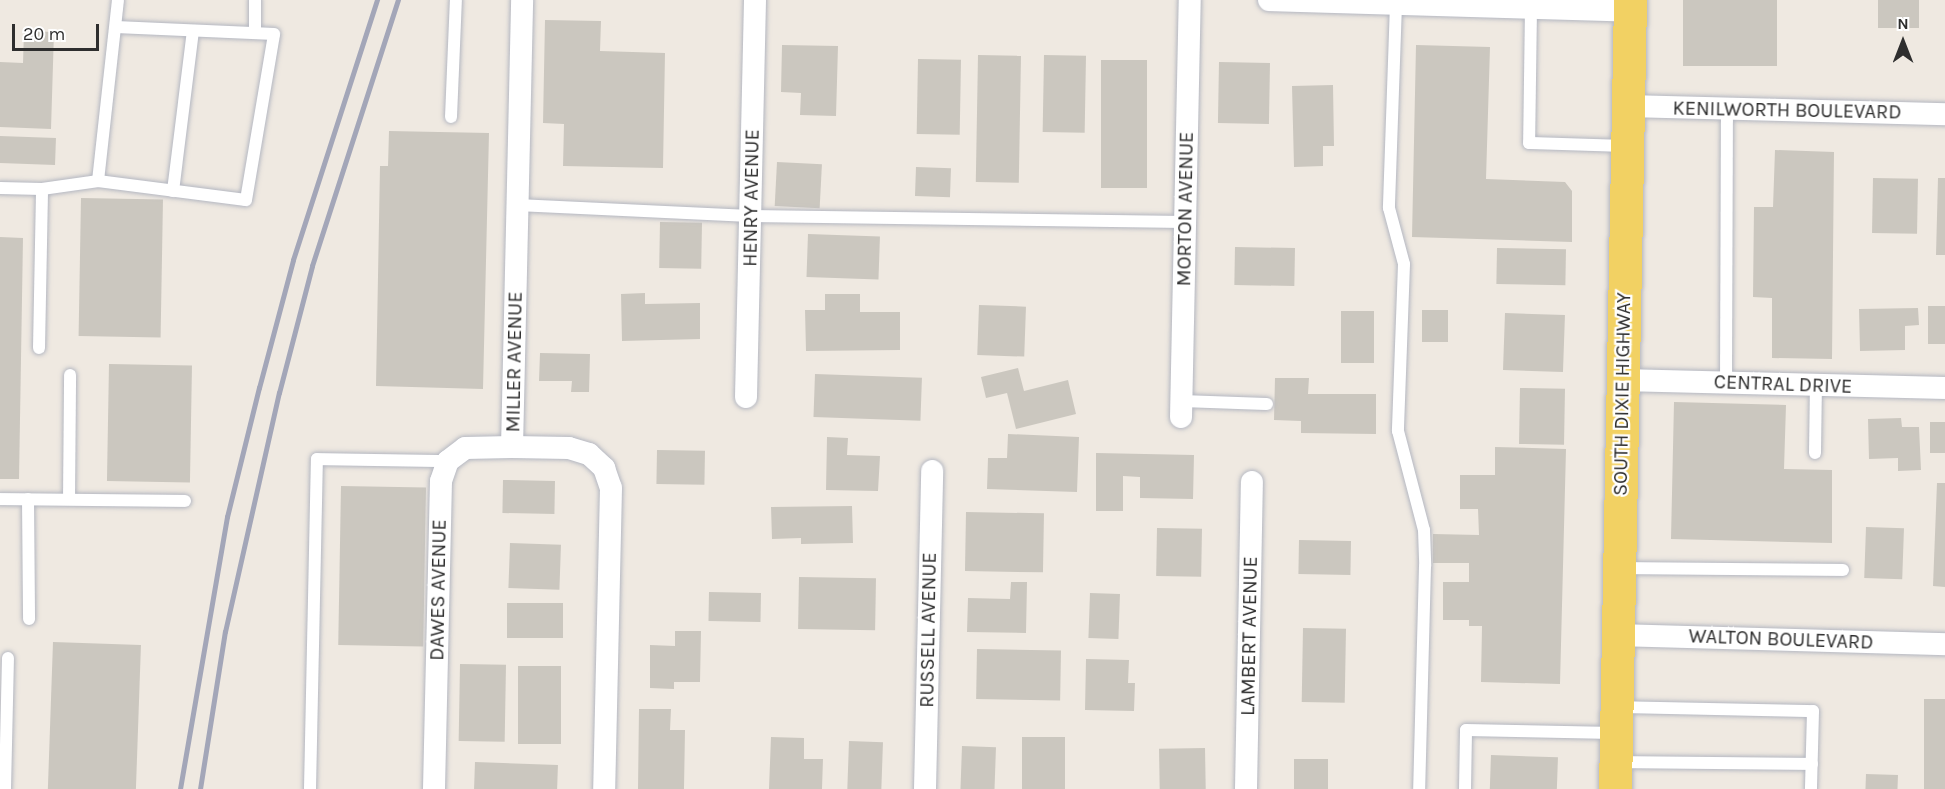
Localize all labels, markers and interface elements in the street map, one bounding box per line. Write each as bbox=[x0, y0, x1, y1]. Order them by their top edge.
scale bar bbox=[15, 12, 102, 50]
north arrow bbox=[1873, 12, 1933, 72]
text: N bbox=[1897, 14, 1909, 33]
text: 20 m bbox=[23, 23, 65, 45]
street label: KENILWORTH BOULEVARD bbox=[1672, 96, 1902, 124]
street label: HENRY AVENUE bbox=[738, 129, 764, 267]
street label: MORTON AVENUE bbox=[1172, 131, 1198, 287]
street label: MILLER AVENUE bbox=[501, 291, 527, 433]
street label: SOUTH DIXIE HIGHWAY bbox=[1608, 292, 1636, 496]
street label: CENTRAL DRIVE bbox=[1713, 370, 1853, 398]
street label: DAWES AVENUE bbox=[425, 519, 451, 661]
street label: RUSSELL AVENUE bbox=[915, 552, 941, 708]
street label: LAMBERT AVENUE bbox=[1236, 556, 1262, 716]
street label: WALTON BOULEVARD bbox=[1688, 624, 1874, 654]

